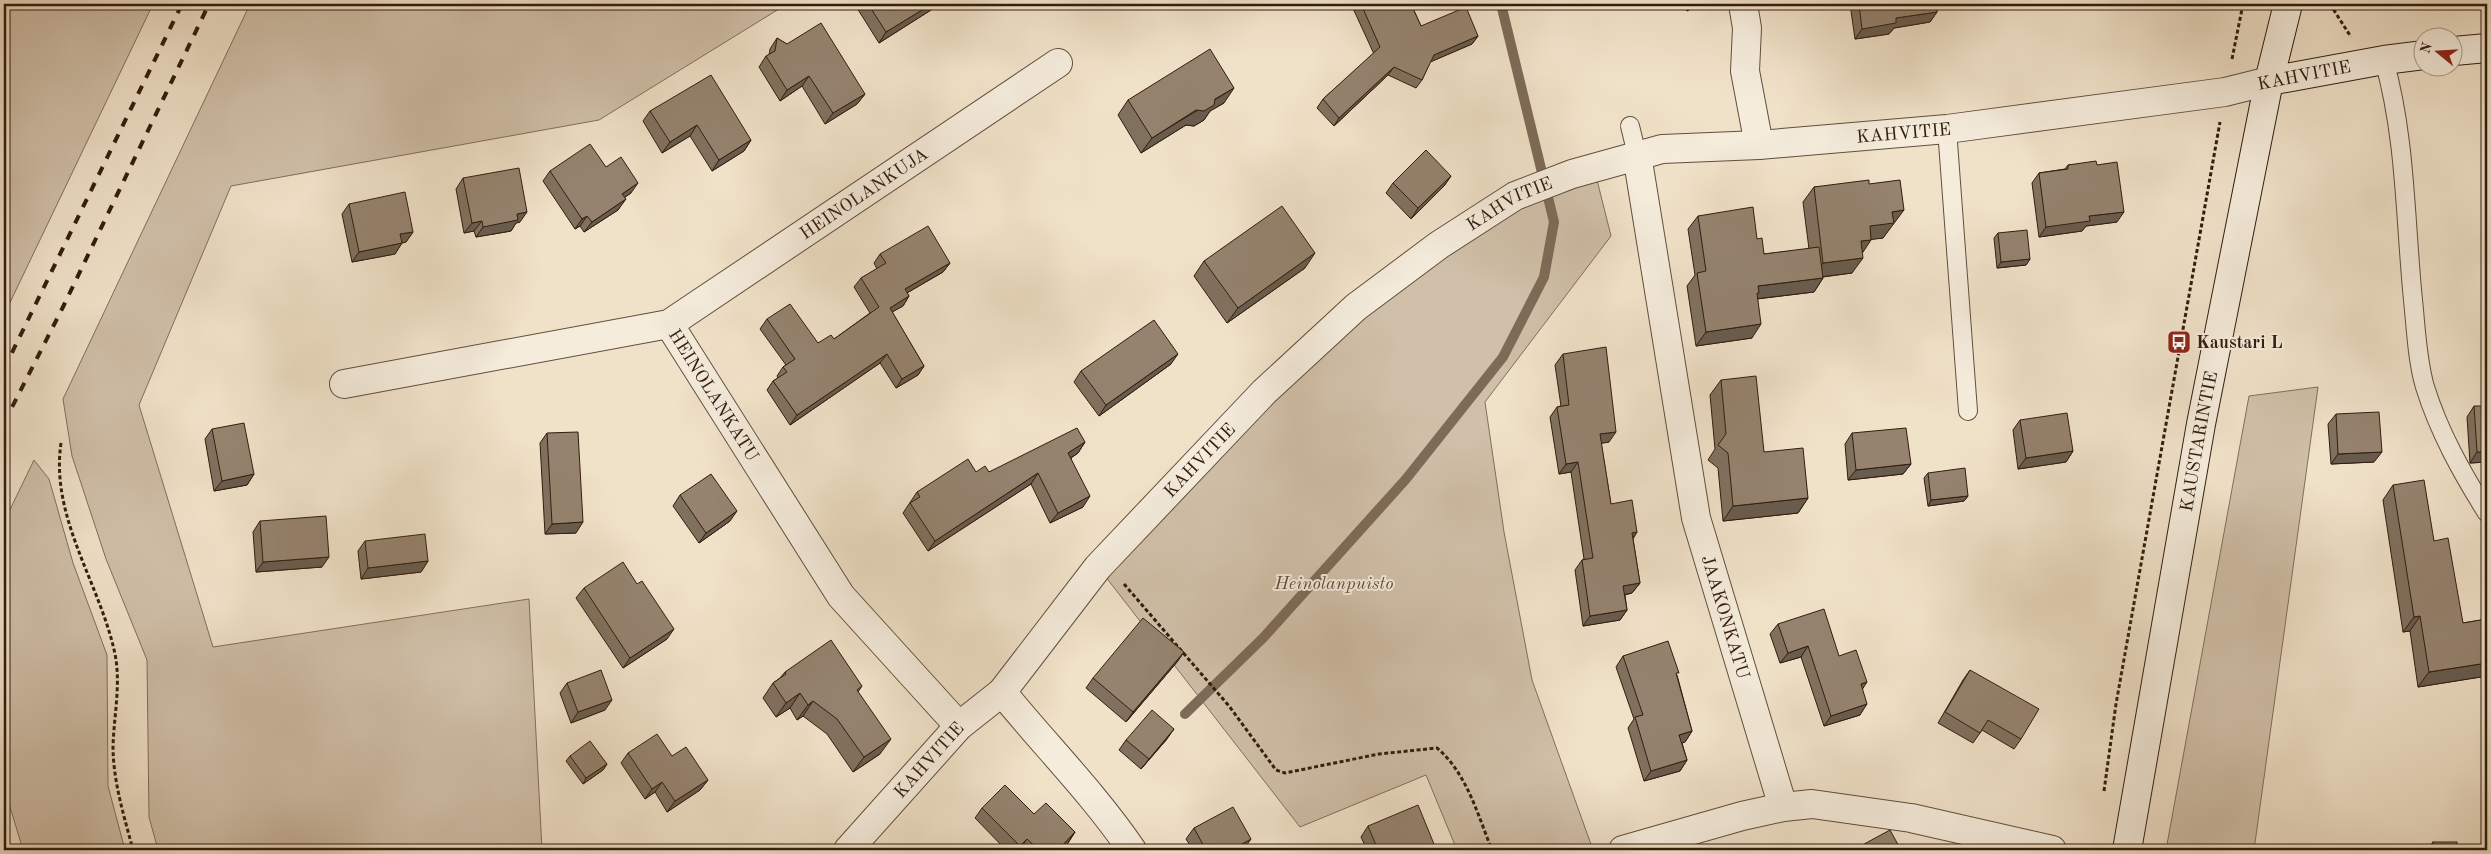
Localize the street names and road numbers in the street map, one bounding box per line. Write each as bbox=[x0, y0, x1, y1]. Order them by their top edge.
street label: KAHVITIE bbox=[2256, 58, 2352, 94]
street label: KAHVITIE bbox=[1856, 121, 1952, 147]
street label: HEINOLANKUJA bbox=[797, 145, 932, 243]
street label: KAHVITIE bbox=[1464, 174, 1555, 235]
street label: HEINOLANKATU bbox=[665, 326, 761, 465]
street label: KAUSTARINTIE bbox=[2178, 370, 2221, 513]
street label: KAHVITIE bbox=[1161, 420, 1239, 502]
street label: JAAKONKATU bbox=[1698, 553, 1752, 681]
street label: KAHVITIE bbox=[891, 719, 968, 802]

